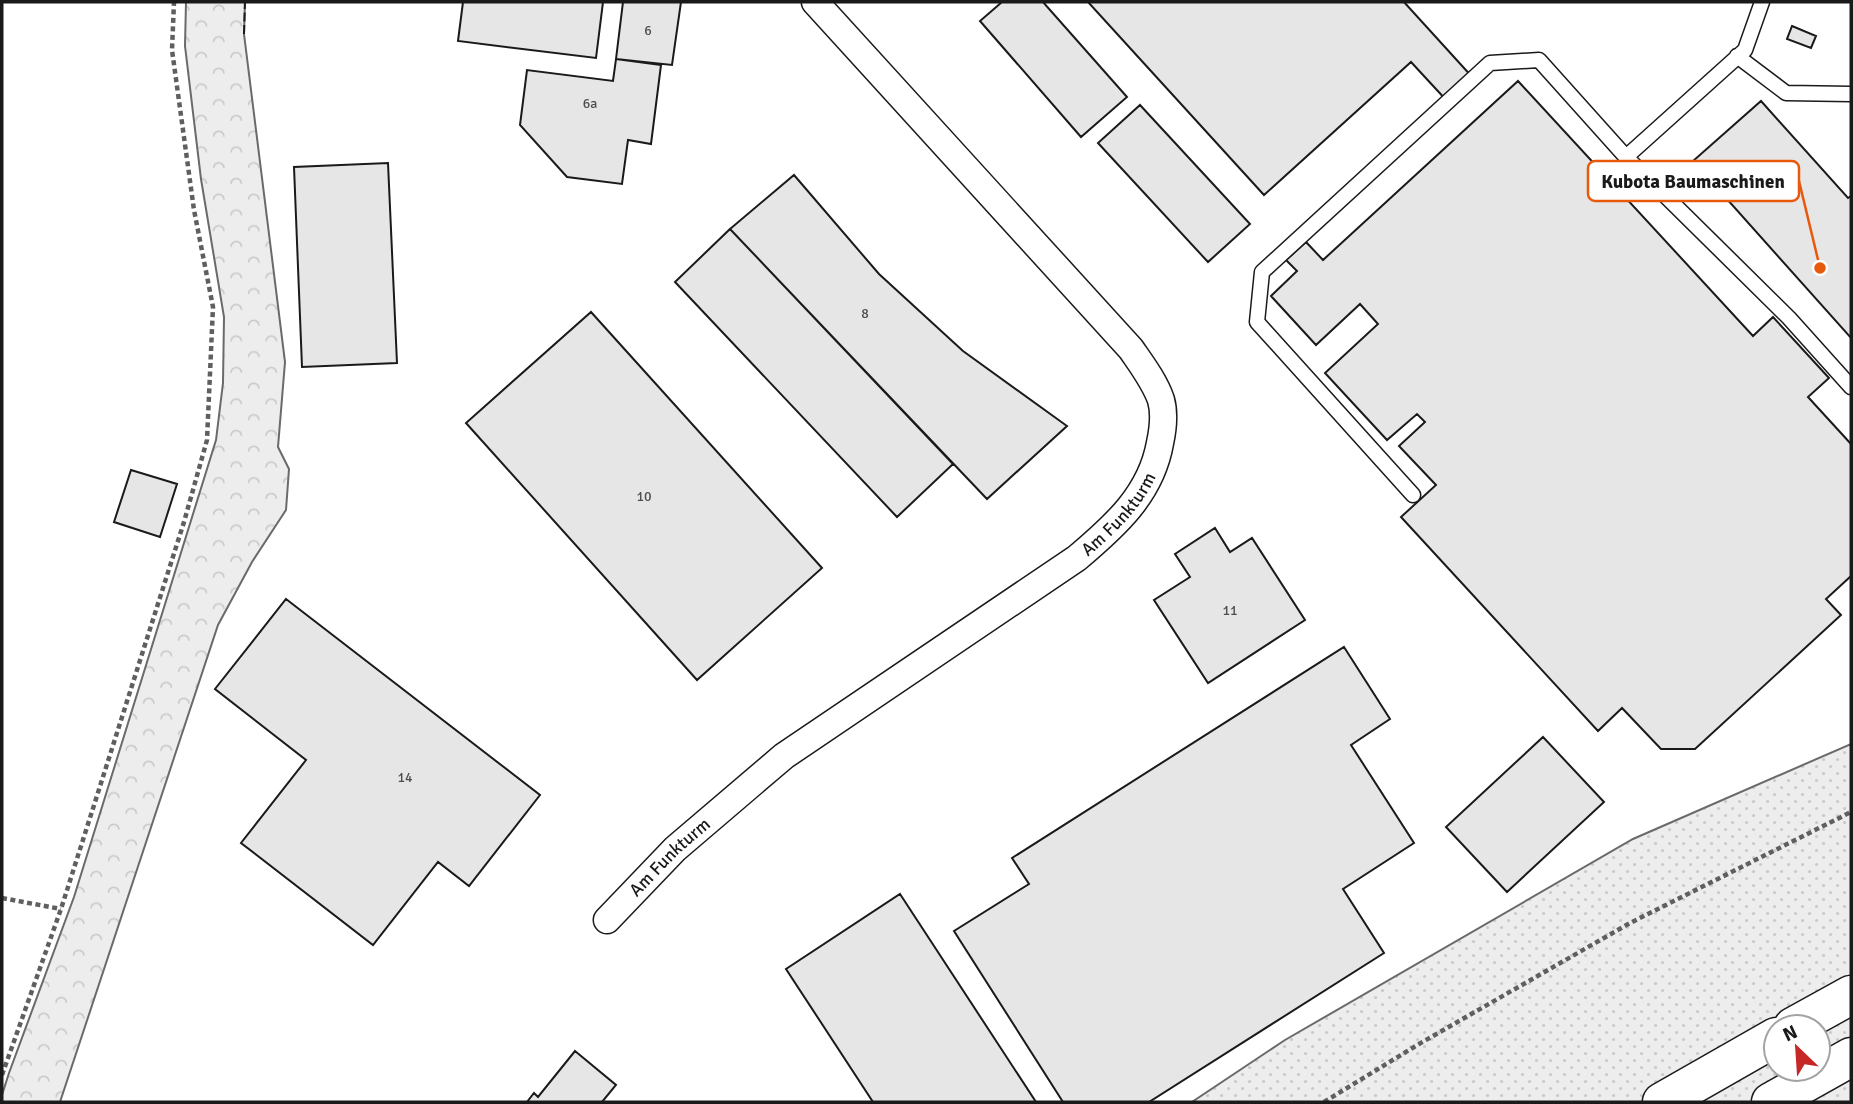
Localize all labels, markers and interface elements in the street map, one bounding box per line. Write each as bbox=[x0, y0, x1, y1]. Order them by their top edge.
house number: 6 bbox=[644, 22, 652, 39]
house number: 6a bbox=[583, 95, 597, 112]
callout: Kubota Baumaschinen bbox=[1588, 161, 1799, 201]
text: Kubota Baumaschinen bbox=[1601, 170, 1785, 194]
house number: 8 bbox=[861, 305, 869, 322]
street label: Am Funkturm bbox=[1077, 469, 1161, 561]
house number: 10 bbox=[636, 488, 652, 505]
house number: 11 bbox=[1222, 602, 1238, 619]
house number: 14 bbox=[397, 769, 413, 786]
street label: Am Funkturm bbox=[625, 813, 715, 901]
north arrow bbox=[1762, 1013, 1832, 1083]
text: N bbox=[1779, 1020, 1801, 1047]

